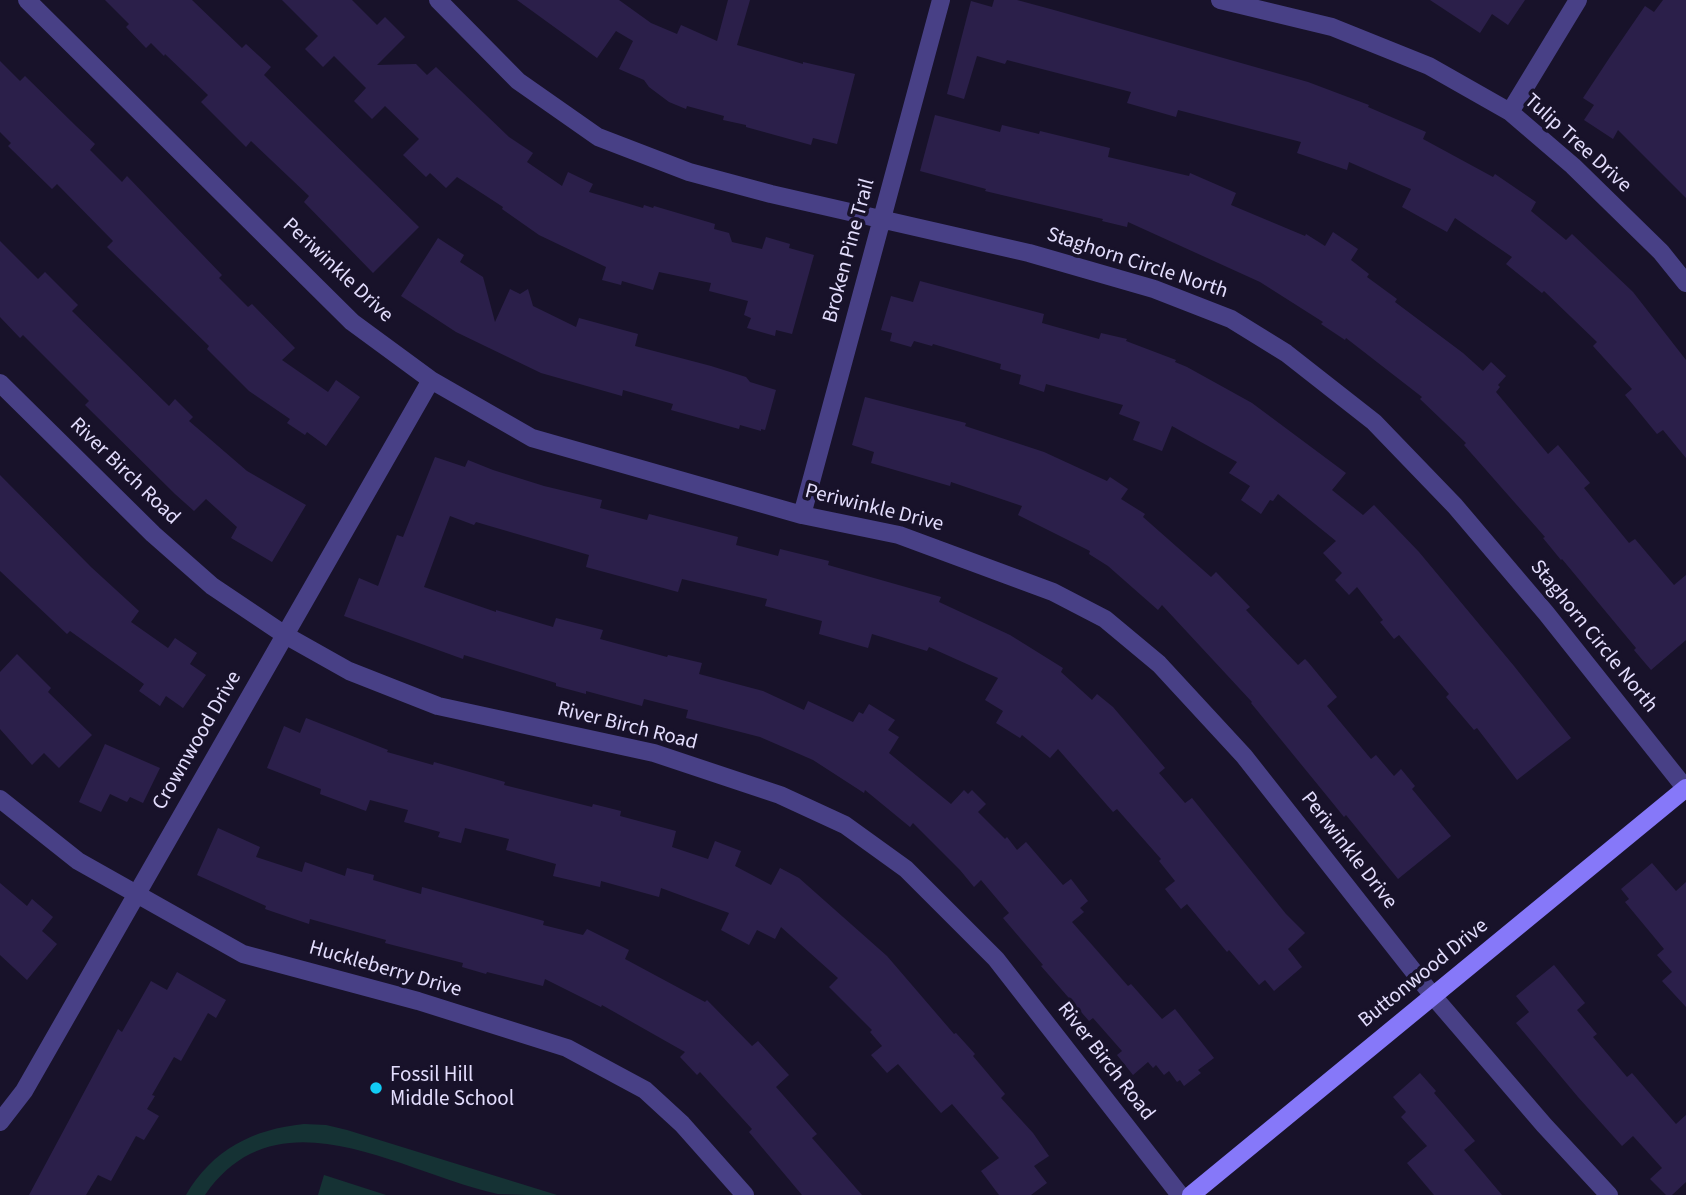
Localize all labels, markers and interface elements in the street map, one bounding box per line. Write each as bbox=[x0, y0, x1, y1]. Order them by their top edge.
street label: Tulip Tree Drive bbox=[1518, 89, 1636, 199]
street label: Broken Pine Trail bbox=[819, 176, 881, 326]
street label: Periwinkle Drive bbox=[277, 213, 397, 329]
street label: Staghorn Circle North bbox=[1043, 223, 1231, 305]
street label: River Birch Road bbox=[64, 413, 184, 531]
street label: Periwinkle Drive bbox=[802, 480, 946, 538]
street label: Staghorn Circle North bbox=[1524, 556, 1662, 718]
street label: Crownwood Drive bbox=[148, 667, 248, 815]
street label: River Birch Road bbox=[554, 697, 700, 757]
street label: Periwinkle Drive bbox=[1294, 787, 1402, 915]
street label: Buttonwood Drive bbox=[1354, 914, 1494, 1034]
street label: Huckleberry Drive bbox=[306, 936, 464, 1004]
street label: River Birch Road bbox=[1051, 998, 1159, 1126]
place label: Fossil Hill Middle School bbox=[390, 1063, 514, 1113]
marker: Fossil Hill Middle School bbox=[368, 1080, 384, 1096]

